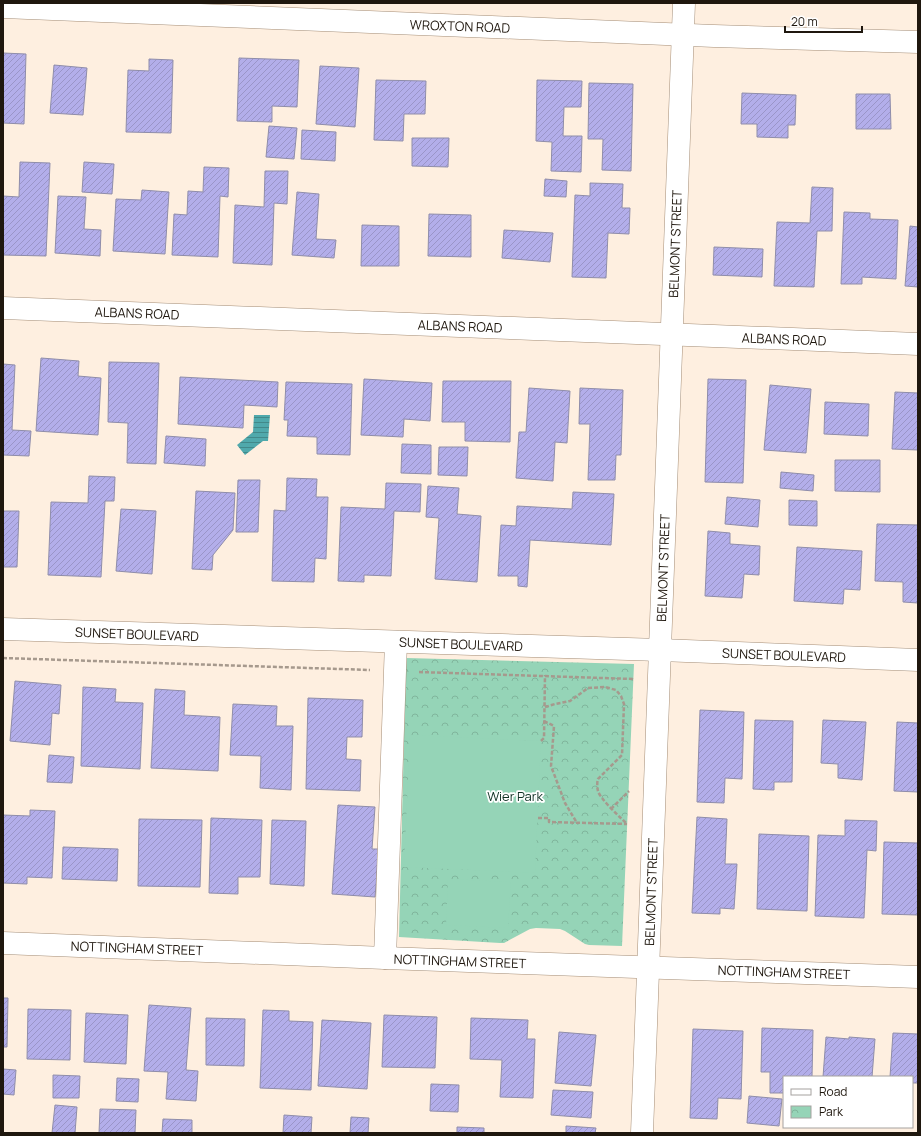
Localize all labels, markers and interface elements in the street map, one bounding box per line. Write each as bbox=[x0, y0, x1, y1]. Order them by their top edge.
scale bar bbox=[785, 8, 862, 34]
text: 20 m bbox=[791, 13, 818, 30]
street label: WROXTON ROAD bbox=[409, 15, 511, 37]
street label: BELMONT STREET bbox=[664, 190, 686, 298]
street label: ALBANS ROAD bbox=[94, 303, 180, 323]
street label: ALBANS ROAD bbox=[417, 316, 503, 336]
street label: ALBANS ROAD bbox=[741, 329, 827, 349]
street label: BELMONT STREET bbox=[652, 514, 674, 622]
street label: SUNSET BOULEVARD bbox=[75, 623, 200, 645]
street label: SUNSET BOULEVARD bbox=[399, 633, 524, 655]
street label: SUNSET BOULEVARD bbox=[722, 644, 847, 666]
park label: Wier Park bbox=[487, 787, 543, 805]
street label: BELMONT STREET bbox=[640, 838, 662, 946]
street label: NOTTINGHAM STREET bbox=[70, 937, 204, 959]
street label: NOTTINGHAM STREET bbox=[393, 950, 527, 972]
street label: NOTTINGHAM STREET bbox=[717, 961, 851, 983]
legend bbox=[783, 1076, 913, 1128]
text: Road bbox=[819, 1083, 847, 1100]
text: Park bbox=[819, 1103, 844, 1120]

